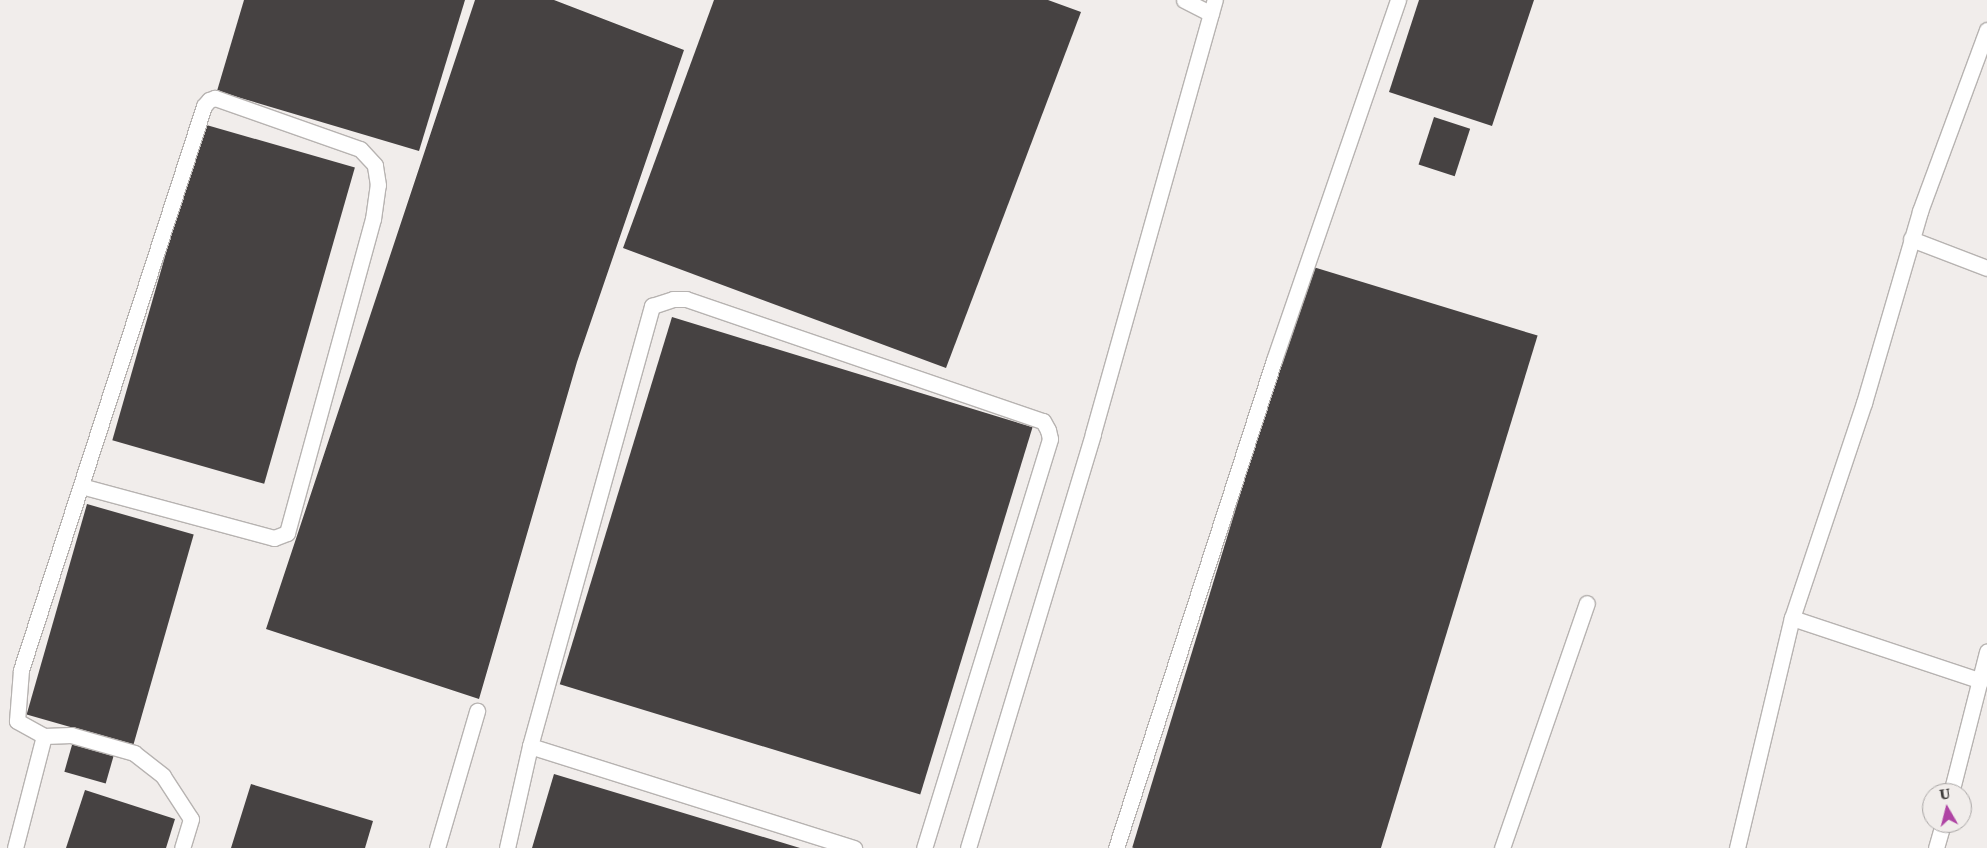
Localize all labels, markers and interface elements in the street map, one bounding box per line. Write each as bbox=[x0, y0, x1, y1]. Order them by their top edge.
north arrow bbox=[1922, 783, 1972, 833]
text: U bbox=[1939, 785, 1952, 803]

